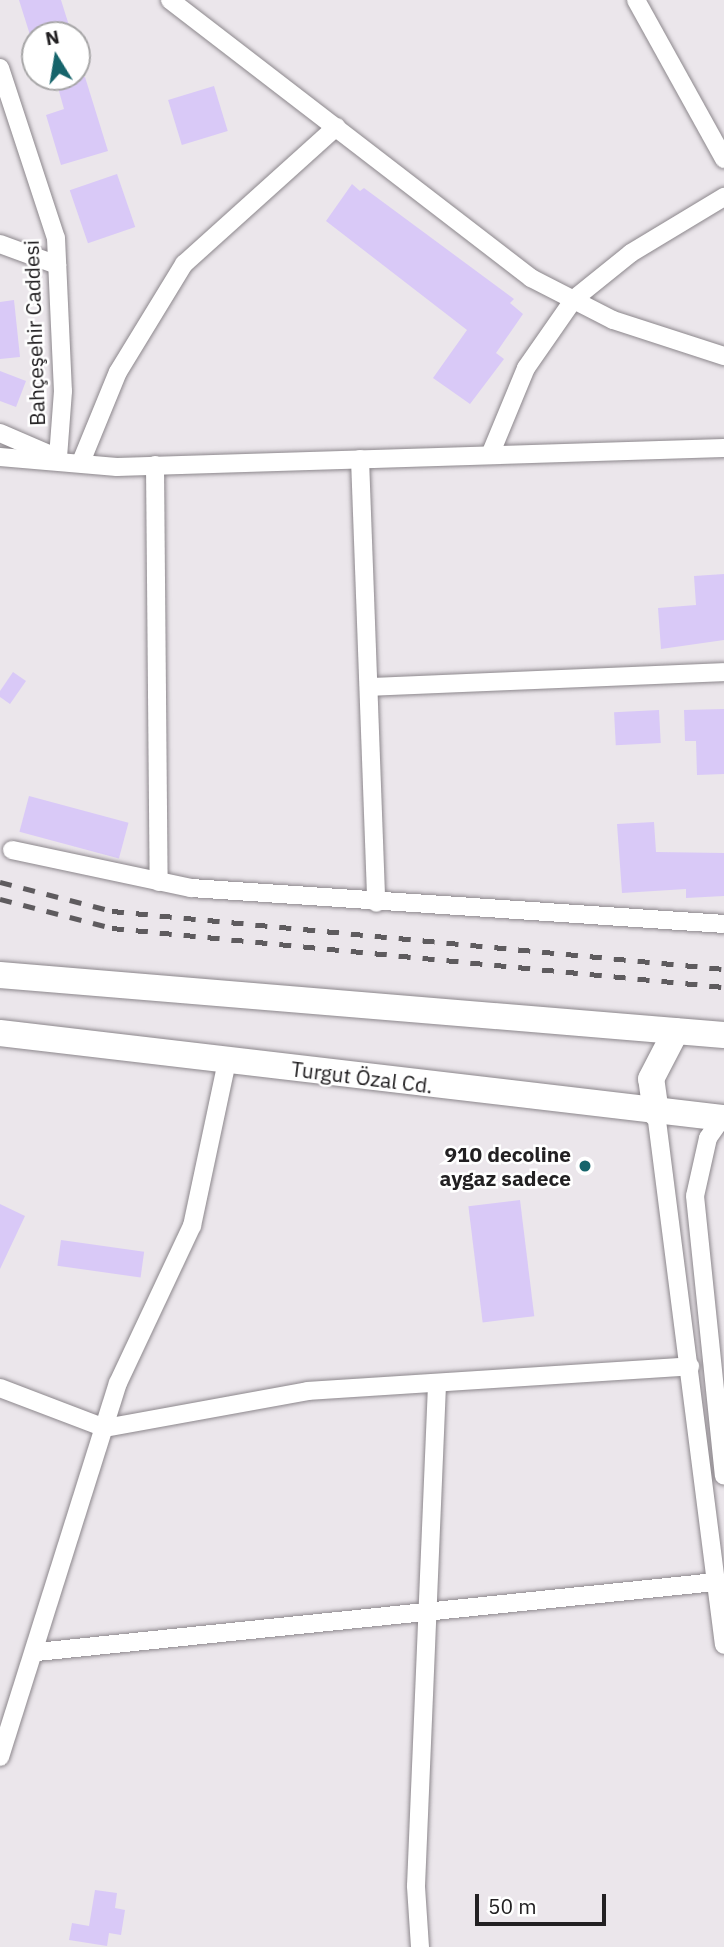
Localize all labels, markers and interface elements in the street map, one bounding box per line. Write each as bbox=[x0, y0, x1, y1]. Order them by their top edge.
north arrow bbox=[21, 21, 91, 91]
text: N bbox=[43, 24, 61, 50]
street label: Bahçeşehir Caddesi bbox=[18, 240, 50, 426]
street label: Turgut Özal Cd. bbox=[290, 1056, 434, 1098]
place label: 910 decoline aygaz sadece bbox=[439, 1141, 571, 1191]
marker: 910 decoline aygaz sadece bbox=[577, 1158, 593, 1174]
scale bar bbox=[479, 1881, 610, 1925]
text: 50 m bbox=[488, 1892, 537, 1920]

